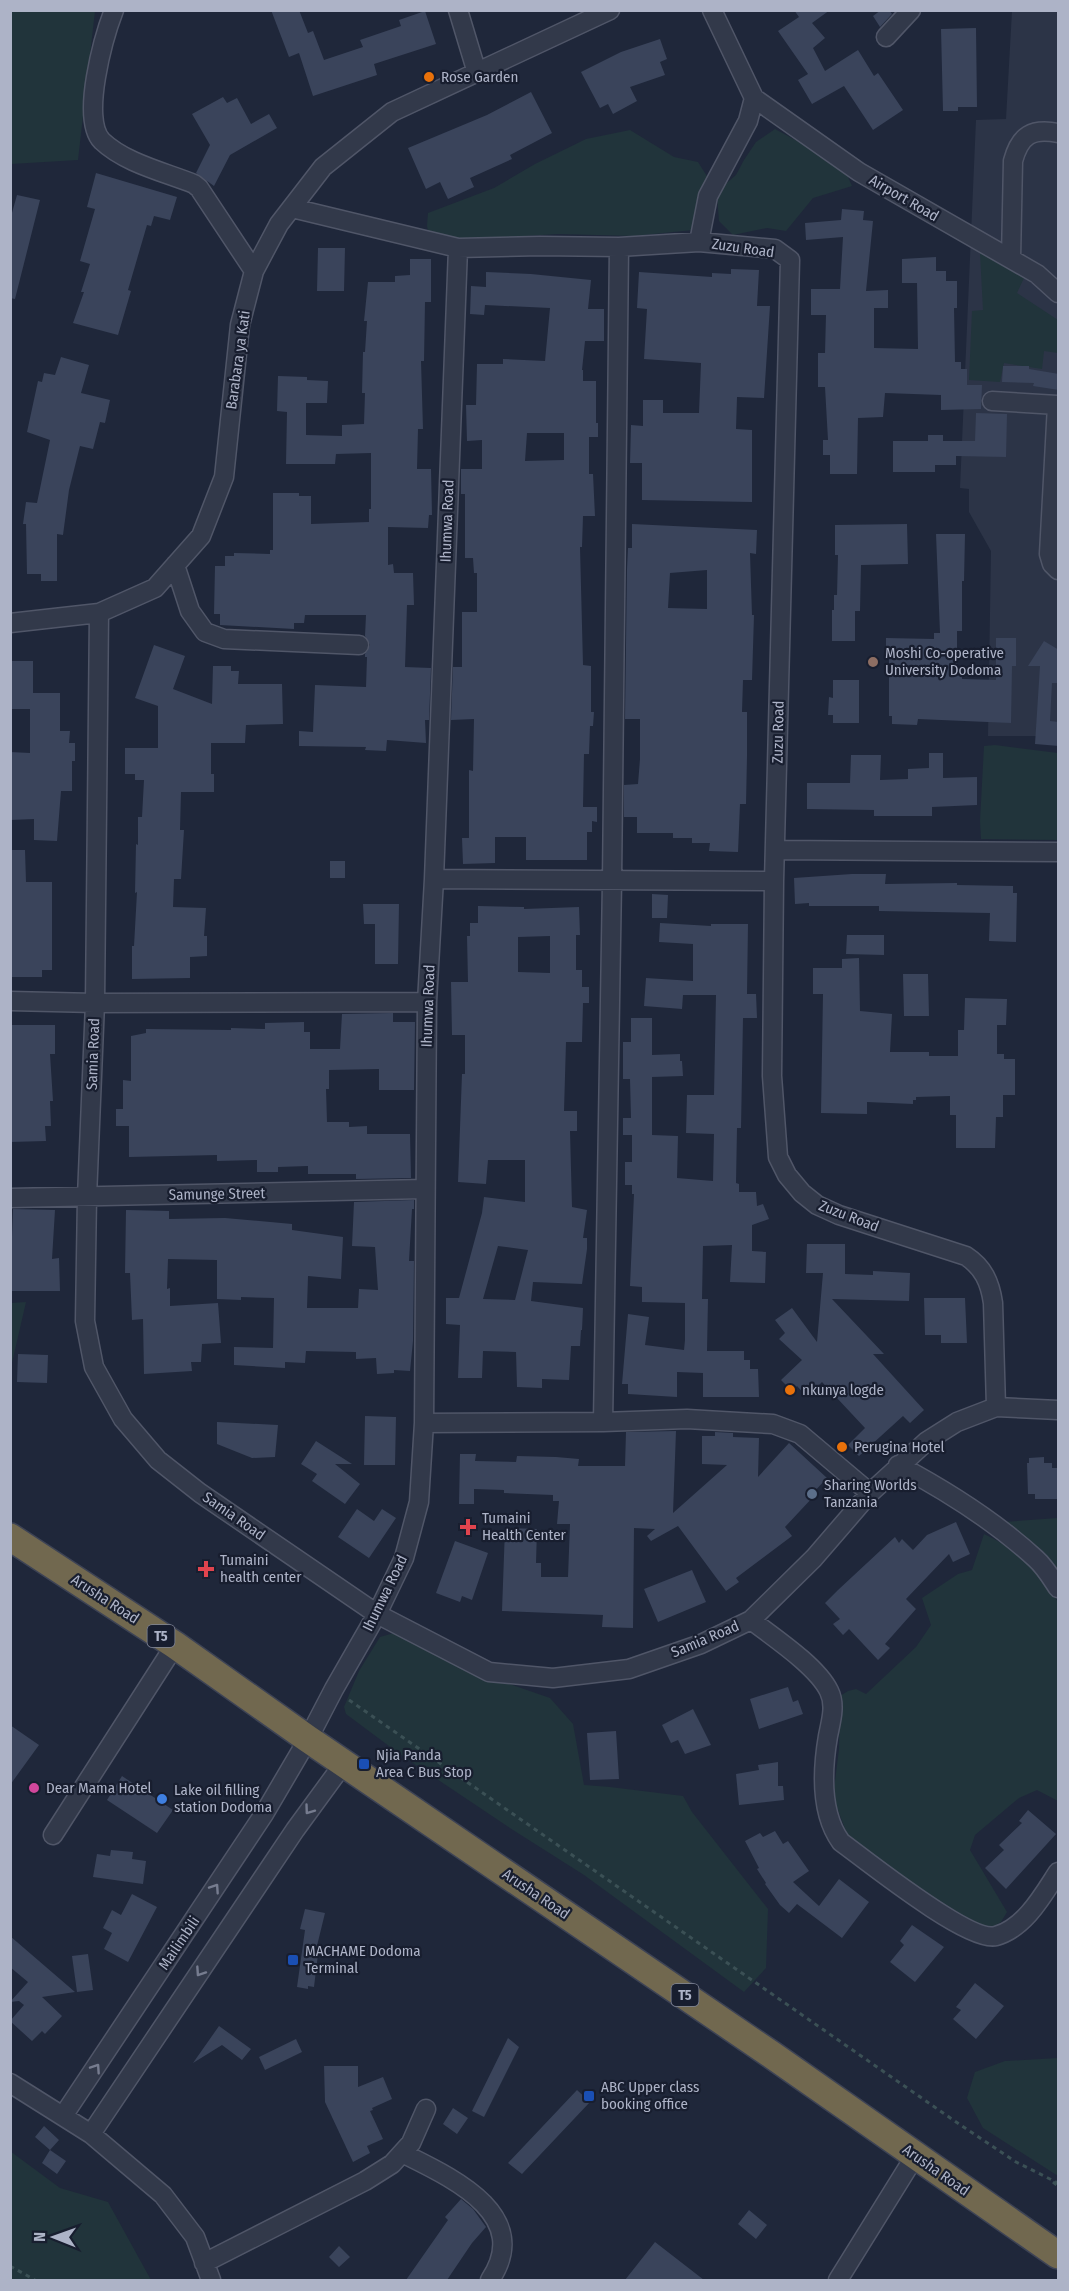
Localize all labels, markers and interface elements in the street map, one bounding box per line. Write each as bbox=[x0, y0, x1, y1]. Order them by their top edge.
place label: Rose Garden bbox=[441, 68, 518, 86]
marker: Rose Garden bbox=[422, 70, 436, 84]
street label: Airport Road bbox=[866, 171, 942, 225]
street label: Zuzu Road bbox=[711, 235, 775, 261]
street label: Barabara ya Kati bbox=[222, 309, 254, 411]
street label: Ihumwa Road bbox=[437, 479, 457, 563]
place label: Moshi Co-operative University Dodoma bbox=[885, 644, 1004, 679]
marker: Moshi Co-operative University Dodoma bbox=[866, 655, 880, 669]
street label: Zuzu Road bbox=[768, 700, 788, 764]
street label: Ihumwa Road bbox=[418, 964, 438, 1048]
street label: Samia Road bbox=[83, 1018, 103, 1090]
street label: Samunge Street bbox=[168, 1184, 266, 1204]
street label: Zuzu Road bbox=[816, 1196, 882, 1236]
place label: nkunya logde bbox=[802, 1381, 884, 1399]
marker: nkunya logde bbox=[783, 1383, 797, 1397]
place label: Perugina Hotel bbox=[854, 1438, 945, 1456]
marker: Perugina Hotel bbox=[835, 1440, 849, 1454]
place label: Sharing Worlds Tanzania bbox=[824, 1476, 917, 1511]
marker: Sharing Worlds Tanzania bbox=[805, 1487, 819, 1501]
street label: Samia Road bbox=[199, 1488, 269, 1544]
place label: Tumaini Health Center bbox=[482, 1509, 567, 1544]
marker: Tumaini Health Center bbox=[459, 1518, 477, 1536]
place label: Tumaini health center bbox=[220, 1551, 302, 1586]
street label: Ihumwa Road bbox=[359, 1552, 411, 1634]
marker: Tumaini health center bbox=[197, 1560, 215, 1578]
street label: Arusha Road bbox=[68, 1570, 142, 1628]
street label: Samia Road bbox=[668, 1617, 742, 1661]
road number: T5 bbox=[148, 1625, 174, 1647]
place label: Njia Panda Area C Bus Stop bbox=[376, 1746, 472, 1781]
marker: Njia Panda Area C Bus Stop bbox=[357, 1757, 371, 1771]
place label: Dear Mama Hotel bbox=[46, 1779, 152, 1797]
marker: Dear Mama Hotel bbox=[27, 1781, 41, 1795]
place label: Lake oil filling station Dodoma bbox=[174, 1781, 272, 1816]
marker: Lake oil filling station Dodoma bbox=[155, 1792, 169, 1806]
one-way arrow bbox=[306, 1804, 317, 1815]
street label: Arusha Road bbox=[499, 1865, 573, 1923]
one-way arrow bbox=[208, 1883, 219, 1894]
street label: Mailimbili bbox=[155, 1913, 203, 1973]
place label: MACHAME Dodoma Terminal bbox=[305, 1942, 421, 1977]
marker: MACHAME Dodoma Terminal bbox=[286, 1953, 300, 1967]
one-way arrow bbox=[196, 1965, 207, 1976]
road number: T5 bbox=[672, 1984, 698, 2006]
one-way arrow bbox=[88, 2063, 99, 2074]
place label: ABC Upper class booking office bbox=[601, 2078, 699, 2113]
marker: ABC Upper class booking office bbox=[582, 2089, 596, 2103]
street label: Arusha Road bbox=[899, 2140, 973, 2200]
north arrow bbox=[24, 2207, 84, 2267]
text: N bbox=[30, 2232, 49, 2242]

